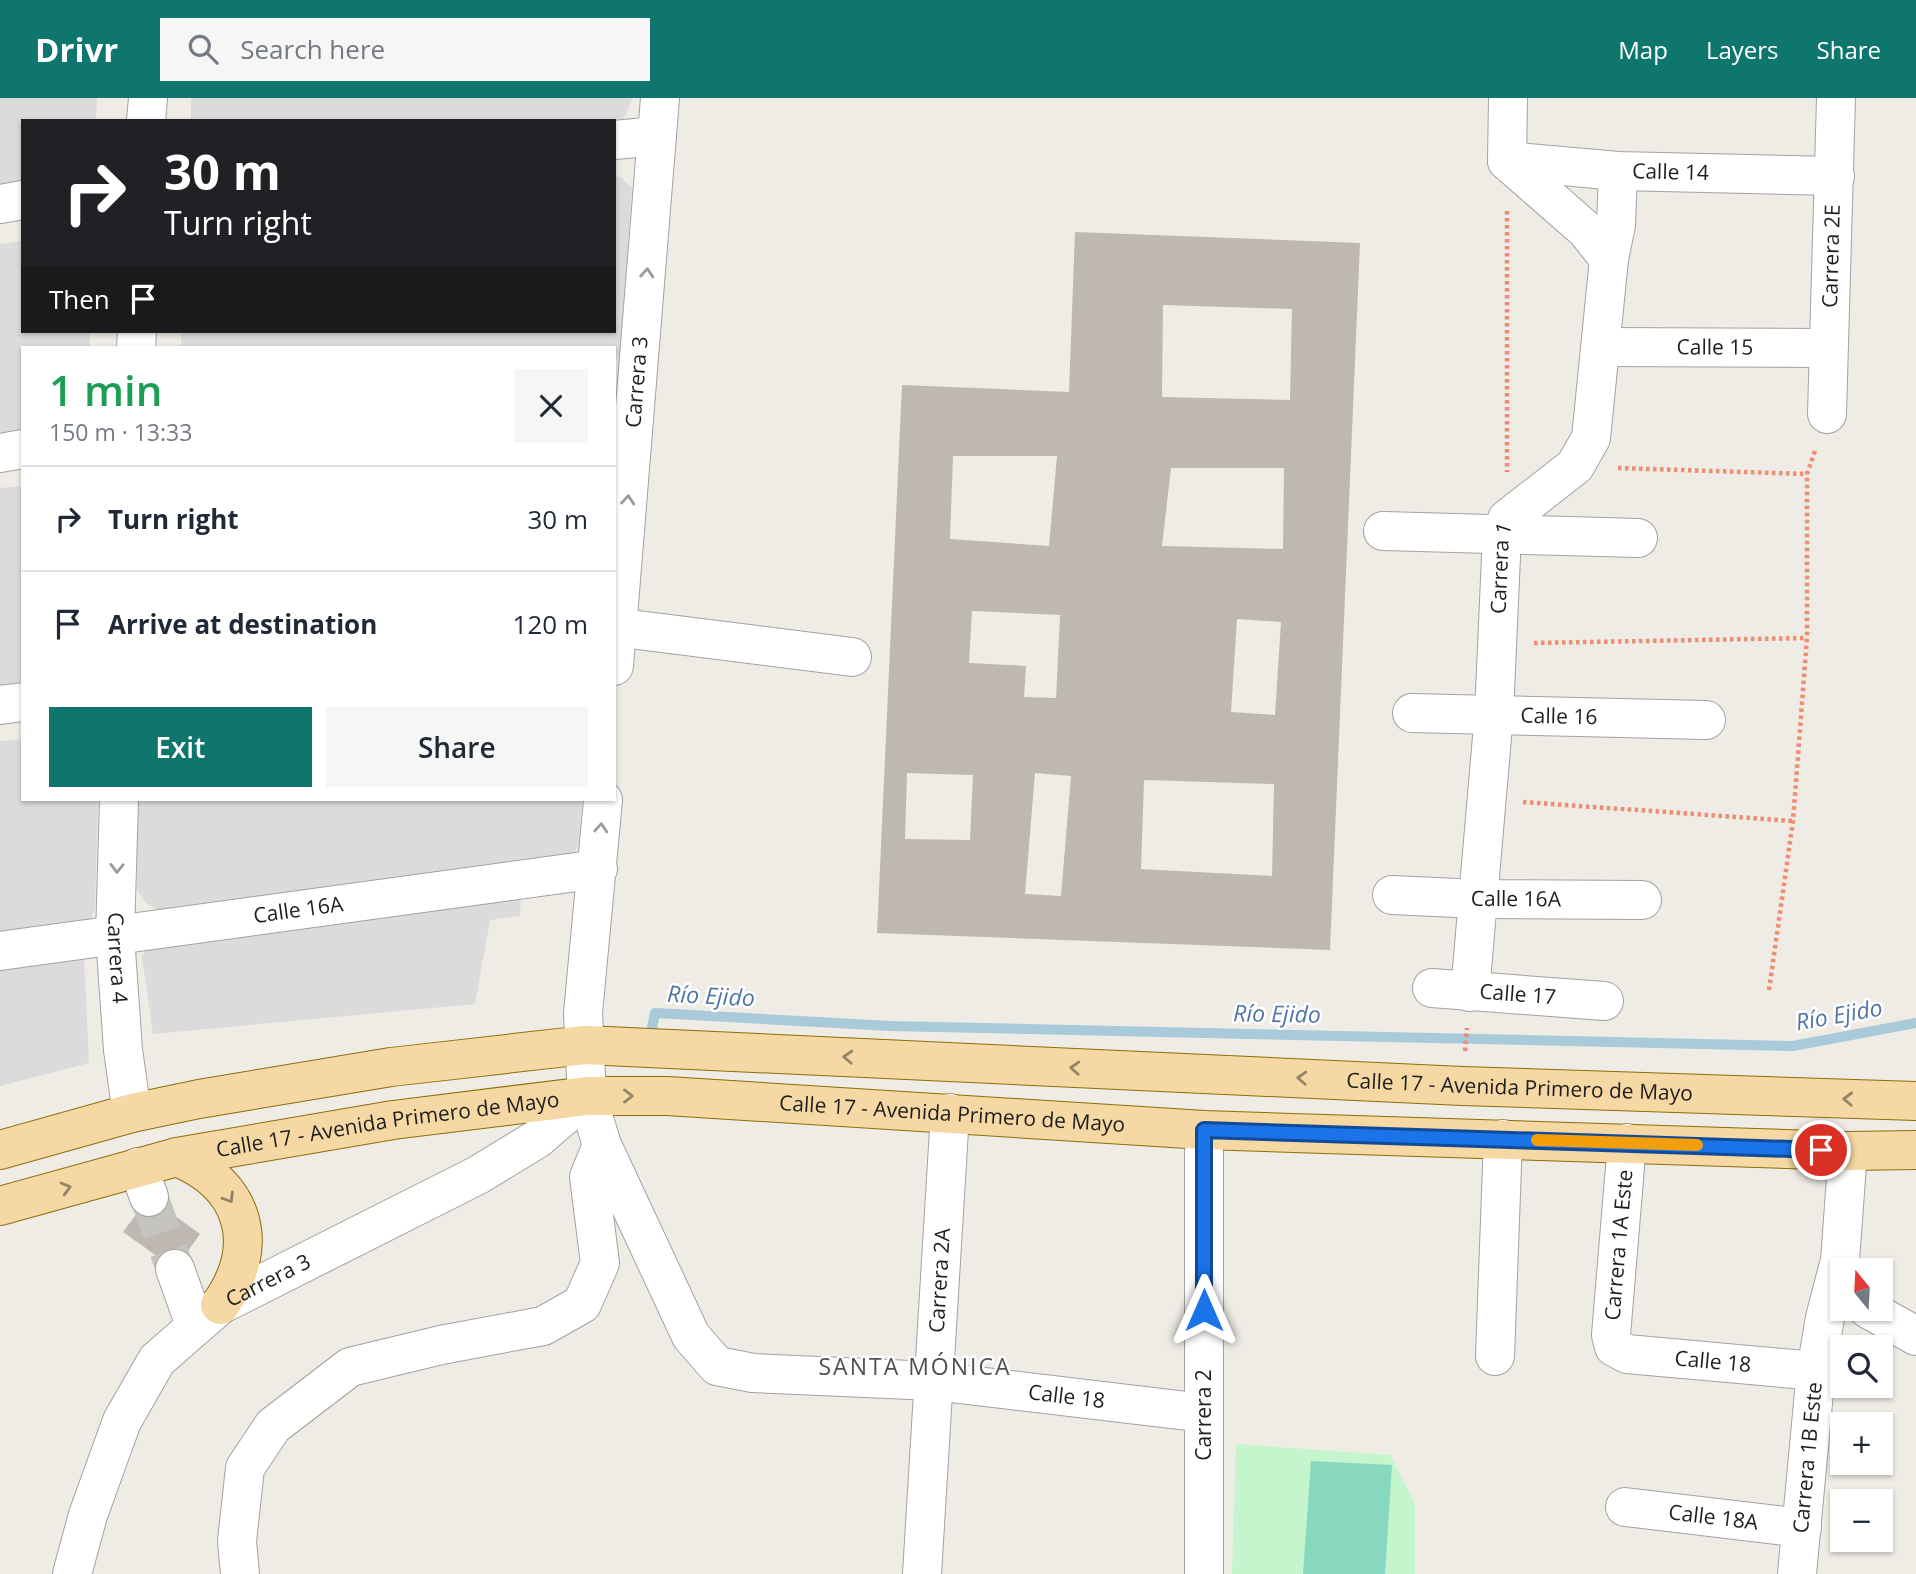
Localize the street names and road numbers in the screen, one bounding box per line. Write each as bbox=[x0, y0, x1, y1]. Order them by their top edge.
street label: Calle 14 bbox=[1632, 156, 1709, 186]
street label: Carrera 2E bbox=[1815, 204, 1846, 308]
street label: Calle 15 bbox=[1677, 332, 1753, 361]
street label: Carrera 3 bbox=[618, 335, 654, 429]
street label: Carrera 1 bbox=[1483, 518, 1518, 615]
street label: Calle 16 bbox=[1520, 701, 1598, 730]
street label: Calle 16A bbox=[1470, 884, 1562, 913]
street label: Calle 16A bbox=[252, 889, 345, 929]
street label: Carrera 4 bbox=[102, 912, 135, 1005]
street label: Calle 17 bbox=[1478, 977, 1557, 1010]
street label: Calle 17 - Avenida Primero de Mayo bbox=[1346, 1066, 1693, 1107]
street label: Calle 17 - Avenida Primero de Mayo bbox=[214, 1085, 561, 1163]
street label: Calle 17 - Avenida Primero de Mayo bbox=[778, 1088, 1126, 1138]
street label: Carrera 1A Este bbox=[1597, 1168, 1639, 1321]
street label: Carrera 2A bbox=[922, 1227, 956, 1334]
street label: Carrera 3 bbox=[221, 1247, 315, 1313]
street label: Calle 18 bbox=[1673, 1343, 1752, 1378]
street label: Carrera 2 bbox=[1189, 1369, 1217, 1461]
street label: Calle 18 bbox=[1027, 1377, 1106, 1414]
street label: Carrera 1B Este bbox=[1786, 1381, 1828, 1534]
street label: Calle 18A bbox=[1667, 1497, 1761, 1536]

